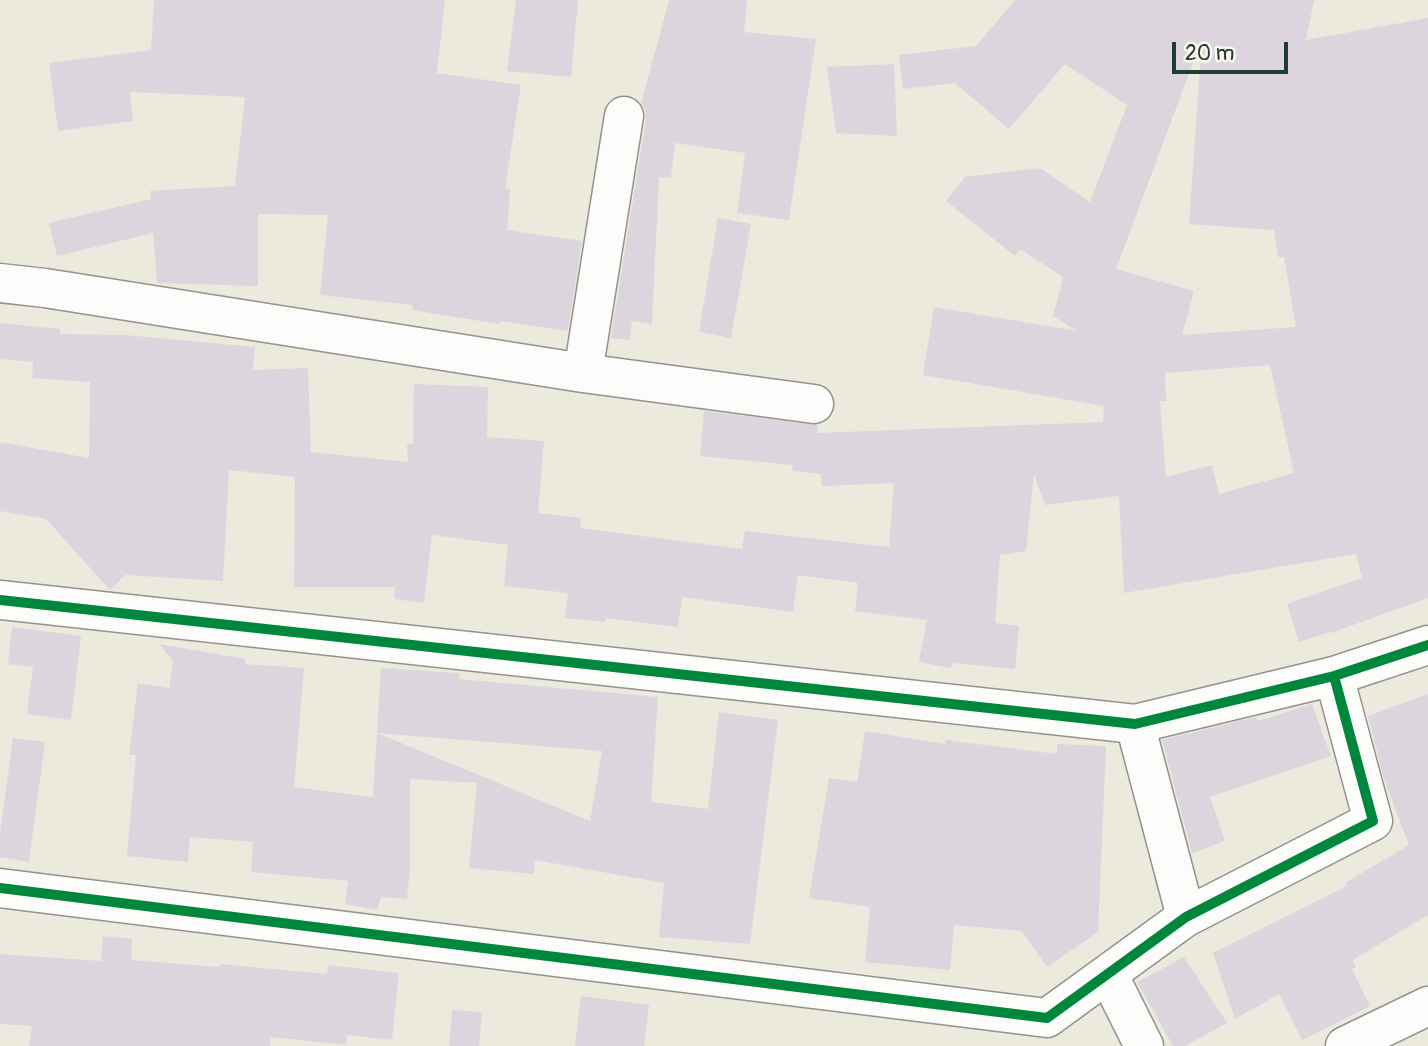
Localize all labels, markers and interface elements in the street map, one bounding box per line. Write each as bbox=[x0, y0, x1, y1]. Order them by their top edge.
scale bar bbox=[1176, 28, 1292, 72]
text: 20 m bbox=[1185, 40, 1234, 67]

